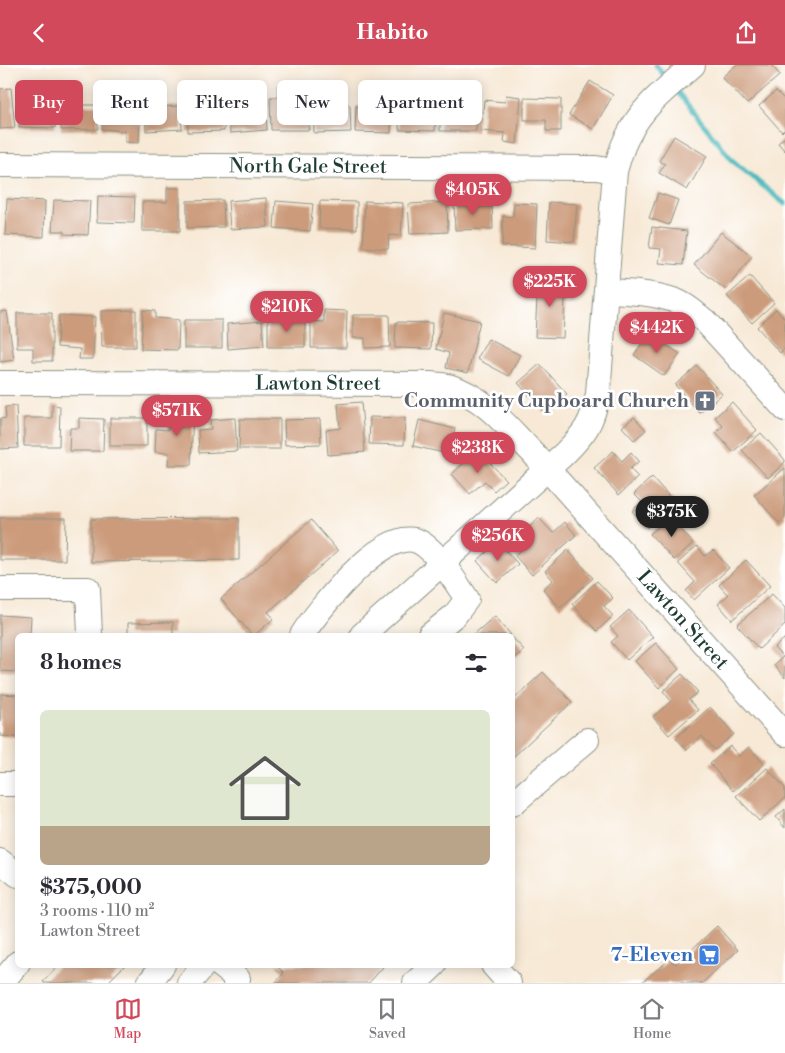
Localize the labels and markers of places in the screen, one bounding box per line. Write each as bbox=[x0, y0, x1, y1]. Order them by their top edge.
pin: $405K bbox=[438, 173, 508, 216]
pin: $225K bbox=[515, 265, 585, 308]
pin: $210K bbox=[252, 291, 322, 333]
pin: $442K bbox=[622, 311, 692, 354]
place label: Community Cupboard Church bbox=[404, 389, 690, 414]
church icon: Community Cupboard Church bbox=[693, 389, 717, 413]
pin: $571K bbox=[142, 395, 212, 437]
pin: $238K bbox=[443, 431, 513, 474]
pin: $375K bbox=[637, 495, 707, 538]
pin: $256K bbox=[463, 519, 533, 562]
place label: 7-Eleven bbox=[610, 943, 694, 968]
supermarket icon: 7-Eleven bbox=[697, 943, 721, 967]

